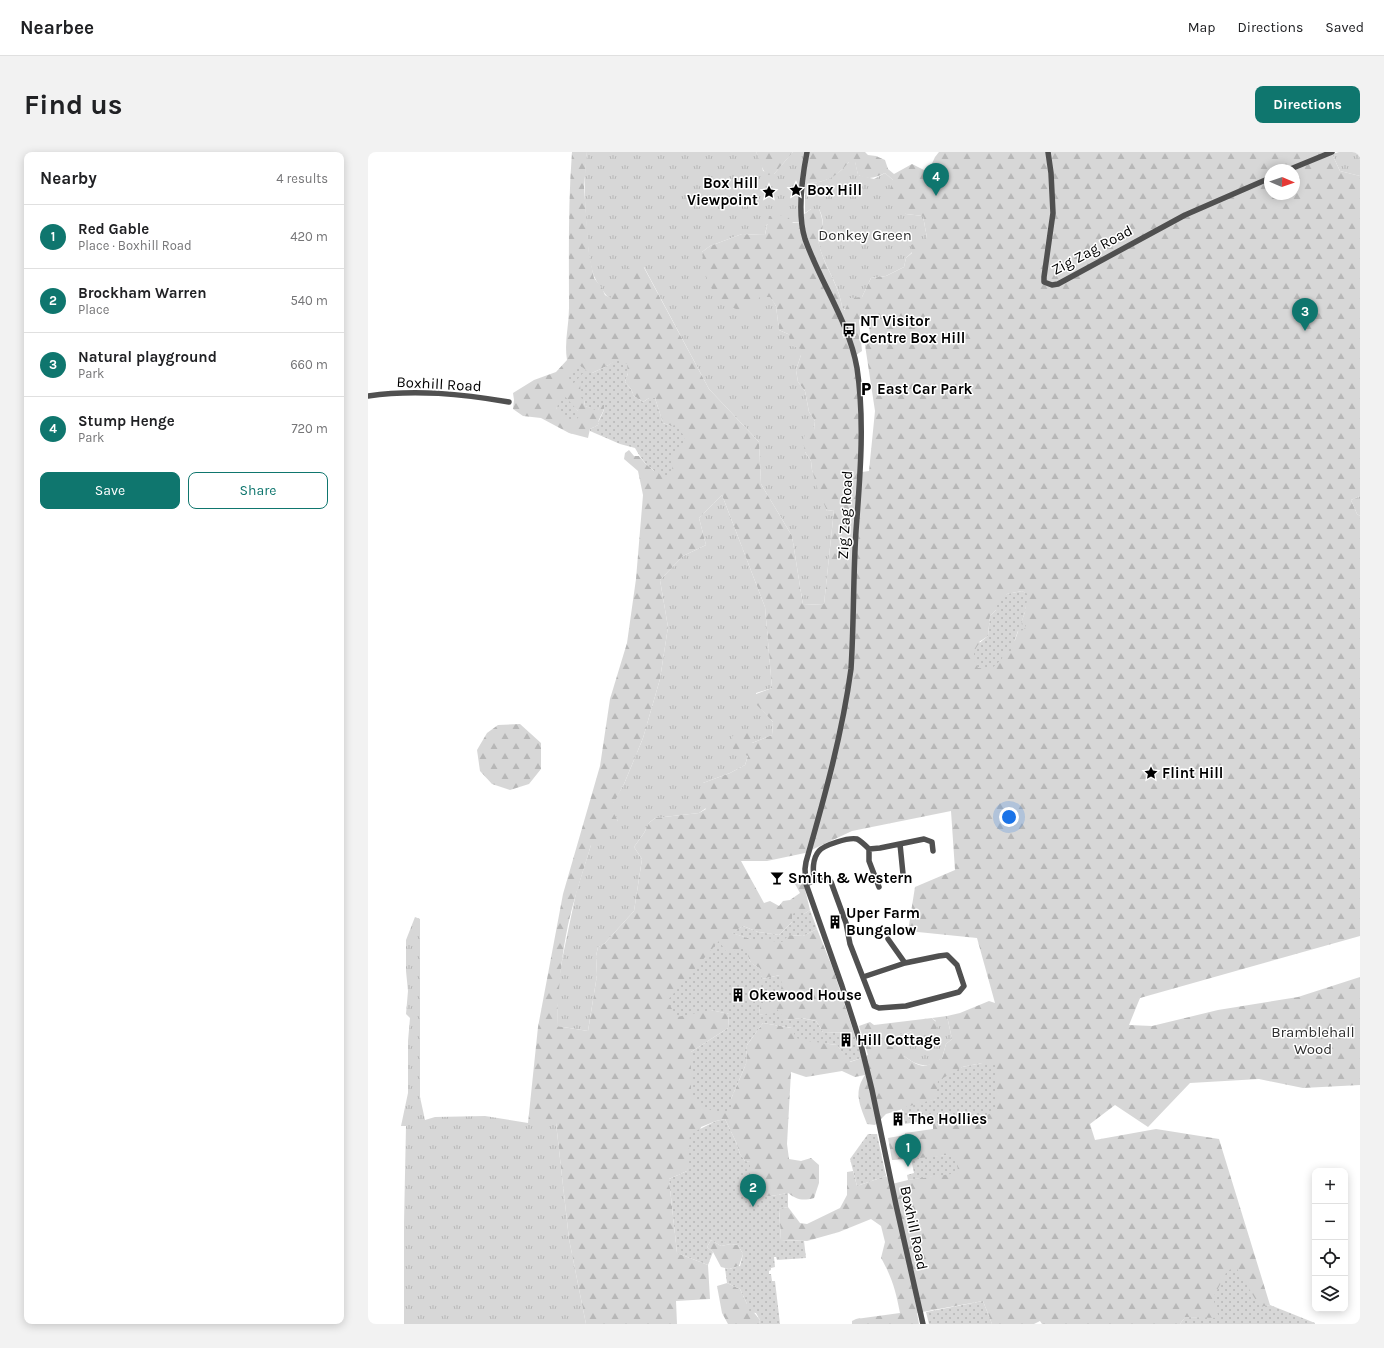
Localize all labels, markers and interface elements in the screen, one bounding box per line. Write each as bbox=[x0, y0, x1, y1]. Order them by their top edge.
text: Nearbee bbox=[20, 17, 94, 39]
text: Map bbox=[1188, 19, 1216, 36]
text: Directions bbox=[1238, 19, 1303, 36]
text: Saved bbox=[1325, 19, 1364, 36]
button: Directions bbox=[1255, 86, 1360, 123]
text: Find us bbox=[24, 88, 123, 121]
pin: 4 bbox=[923, 163, 949, 196]
north arrow bbox=[1264, 164, 1300, 200]
text: Nearby bbox=[40, 168, 97, 188]
text: 4 results bbox=[276, 171, 328, 186]
place label: Box Hill Viewpoint bbox=[687, 174, 758, 209]
place label: Box Hill bbox=[807, 181, 862, 199]
place icon: Box Hill bbox=[788, 182, 804, 198]
place icon: Box Hill Viewpoint bbox=[761, 184, 777, 200]
text: Red Gable bbox=[78, 220, 149, 238]
street label: Zig Zag Road bbox=[1048, 221, 1136, 279]
park label: Donkey Green bbox=[818, 226, 912, 244]
text: 1 bbox=[51, 229, 55, 244]
text: 420 m bbox=[290, 229, 328, 244]
text: Place · Boxhill Road bbox=[78, 238, 192, 253]
text: Brockham Warren bbox=[78, 284, 207, 302]
text: 2 bbox=[49, 293, 57, 308]
text: 540 m bbox=[290, 293, 328, 308]
pin: 3 bbox=[1292, 298, 1318, 331]
text: Place bbox=[78, 302, 109, 317]
place label: NT Visitor Centre Box Hill bbox=[860, 312, 965, 347]
bus stop icon: NT Visitor Centre Box Hill bbox=[841, 322, 857, 338]
text: Natural playground bbox=[78, 348, 217, 366]
text: 3 bbox=[49, 357, 57, 372]
text: 660 m bbox=[290, 357, 328, 372]
text: Park bbox=[78, 366, 104, 381]
street label: Boxhill Road bbox=[396, 373, 482, 395]
place label: East Car Park bbox=[877, 380, 973, 398]
parking icon: East Car Park bbox=[858, 381, 874, 397]
text: Stump Henge bbox=[78, 412, 175, 430]
text: 4 bbox=[49, 421, 57, 436]
text: 720 m bbox=[291, 421, 328, 436]
text: Park bbox=[78, 430, 104, 445]
street label: Zig Zag Road bbox=[834, 470, 856, 560]
button: Save bbox=[40, 472, 180, 509]
button: Share bbox=[188, 472, 328, 509]
place label: Flint Hill bbox=[1162, 764, 1223, 782]
place icon: Flint Hill bbox=[1143, 765, 1159, 781]
your location bbox=[999, 807, 1019, 827]
place label: Smith & Western bbox=[788, 869, 913, 887]
bar icon: Smith & Western bbox=[769, 870, 785, 886]
place label: Uper Farm Bungalow bbox=[846, 904, 920, 939]
building icon: Uper Farm Bungalow bbox=[827, 914, 843, 930]
place label: Okewood House bbox=[749, 986, 862, 1004]
building icon: Okewood House bbox=[730, 987, 746, 1003]
park label: Bramblehall Wood bbox=[1271, 1023, 1355, 1058]
place label: Hill Cottage bbox=[857, 1031, 941, 1049]
building icon: Hill Cottage bbox=[838, 1032, 854, 1048]
place label: The Hollies bbox=[909, 1110, 987, 1128]
building icon: The Hollies bbox=[890, 1111, 906, 1127]
pin: 1 bbox=[895, 1134, 921, 1167]
map controls bbox=[1312, 1168, 1348, 1312]
button: + bbox=[1312, 1168, 1348, 1204]
pin: 2 bbox=[740, 1174, 766, 1207]
street label: Boxhill Road bbox=[896, 1184, 932, 1272]
button: − bbox=[1312, 1204, 1348, 1240]
button: locate bbox=[1312, 1240, 1348, 1276]
button: layers bbox=[1312, 1276, 1348, 1312]

